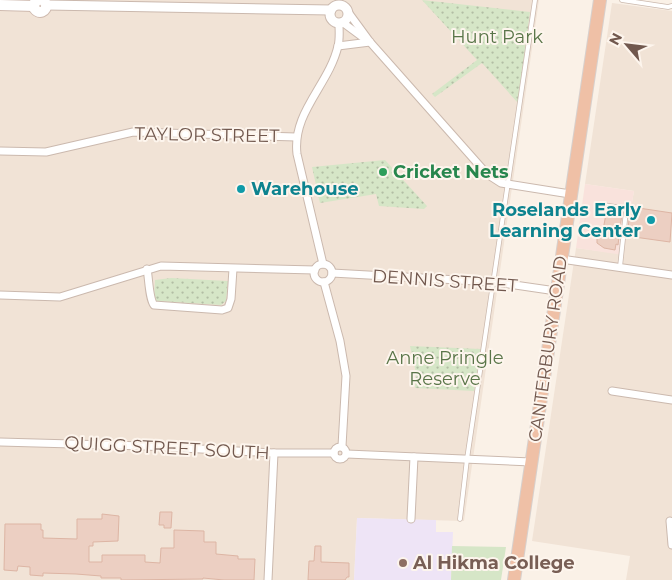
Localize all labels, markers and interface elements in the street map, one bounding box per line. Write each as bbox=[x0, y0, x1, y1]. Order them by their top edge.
north arrow bbox=[602, 20, 652, 70]
park label: Hunt Park bbox=[451, 26, 543, 48]
text: N bbox=[605, 30, 626, 48]
street label: TAYLOR STREET bbox=[134, 123, 280, 147]
place label: Cricket Nets bbox=[393, 161, 509, 183]
marker: Cricket Nets bbox=[377, 166, 389, 178]
place label: Warehouse bbox=[251, 178, 359, 200]
marker: Warehouse bbox=[235, 183, 247, 195]
place label: Roselands Early Learning Center bbox=[489, 199, 641, 242]
marker: Roselands Early Learning Center bbox=[645, 214, 657, 226]
street label: CANTERBURY ROAD bbox=[524, 254, 572, 444]
street label: DENNIS STREET bbox=[371, 265, 519, 297]
park label: Anne Pringle Reserve bbox=[386, 347, 504, 390]
street label: QUIGG STREET SOUTH bbox=[64, 432, 270, 464]
place label: Al Hikma College bbox=[412, 552, 575, 574]
marker: Al Hikma College bbox=[397, 557, 409, 569]

